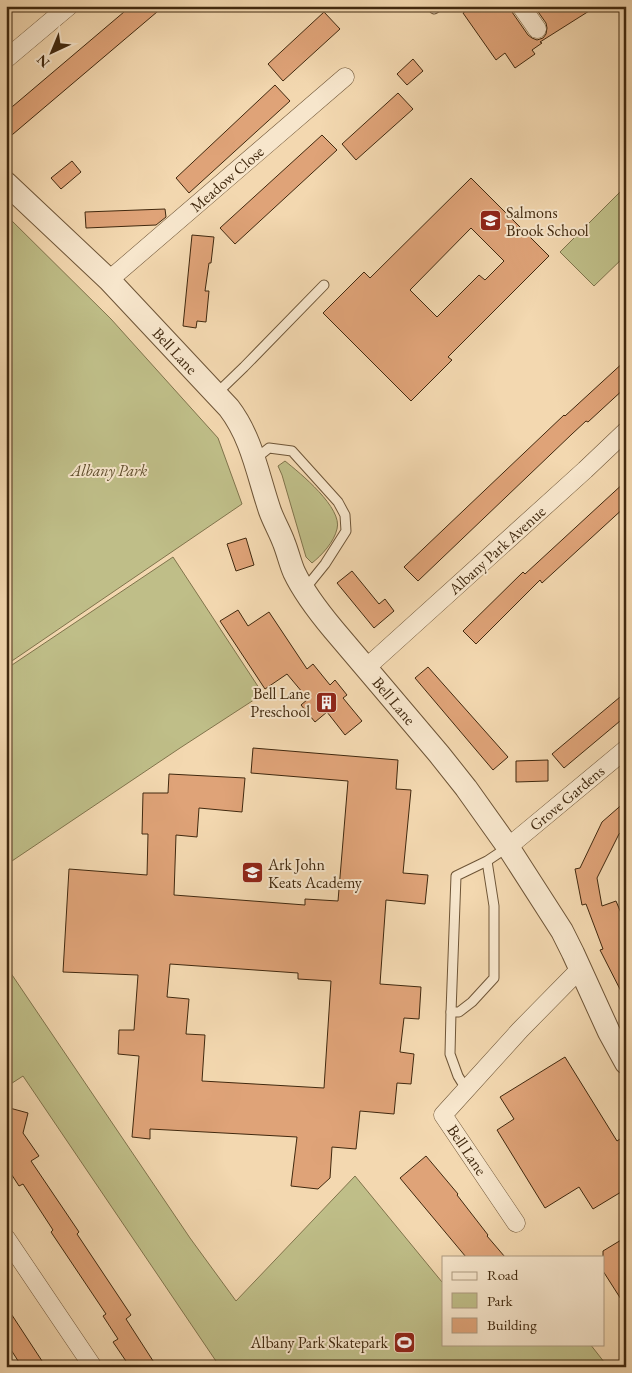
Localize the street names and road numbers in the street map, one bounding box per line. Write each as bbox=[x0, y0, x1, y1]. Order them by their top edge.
street label: Meadow Close bbox=[186, 141, 268, 217]
street label: Bell Lane bbox=[148, 323, 202, 379]
street label: Albany Park Avenue bbox=[443, 501, 550, 600]
street label: Bell Lane bbox=[368, 672, 420, 730]
street label: Grove Gardens bbox=[525, 760, 609, 836]
street label: Bell Lane bbox=[442, 1121, 492, 1179]

